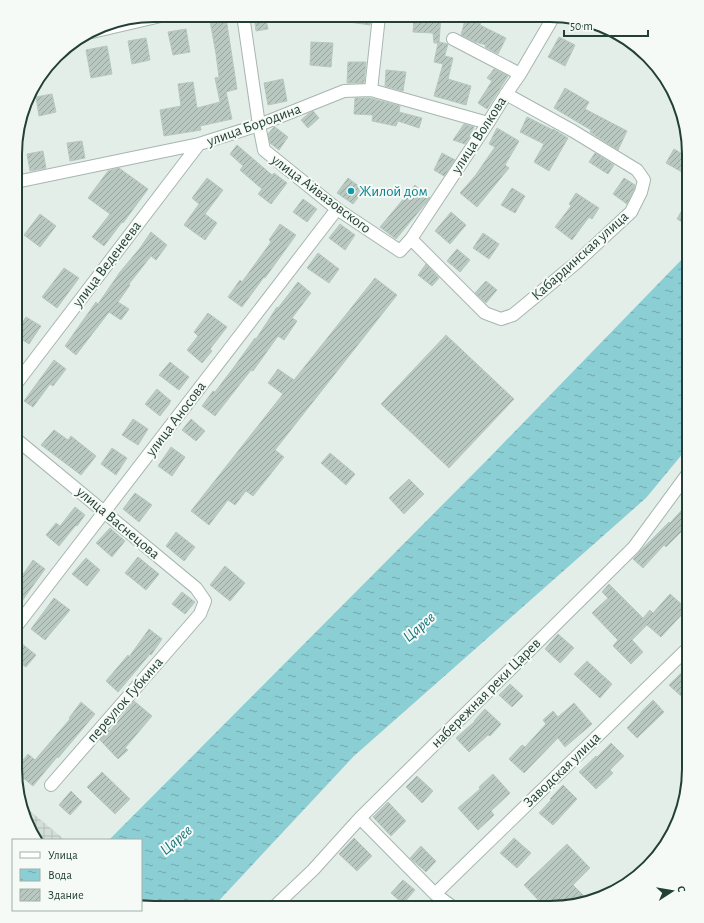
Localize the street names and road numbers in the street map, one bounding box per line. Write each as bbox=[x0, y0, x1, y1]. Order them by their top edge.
street label: улица Волкова bbox=[448, 94, 509, 177]
street label: улица Бородина bbox=[204, 101, 303, 149]
street label: улица Айвазовского bbox=[268, 151, 374, 236]
street label: Кабардинская улица bbox=[529, 209, 631, 303]
street label: улица Веденеева bbox=[69, 218, 144, 311]
street label: улица Аносова bbox=[143, 379, 209, 460]
street label: улица Васнецова bbox=[73, 483, 163, 562]
street label: набережная реки Царев bbox=[428, 635, 544, 751]
street label: переулок Губкина bbox=[84, 654, 166, 745]
street label: Заводская улица bbox=[521, 730, 603, 810]

